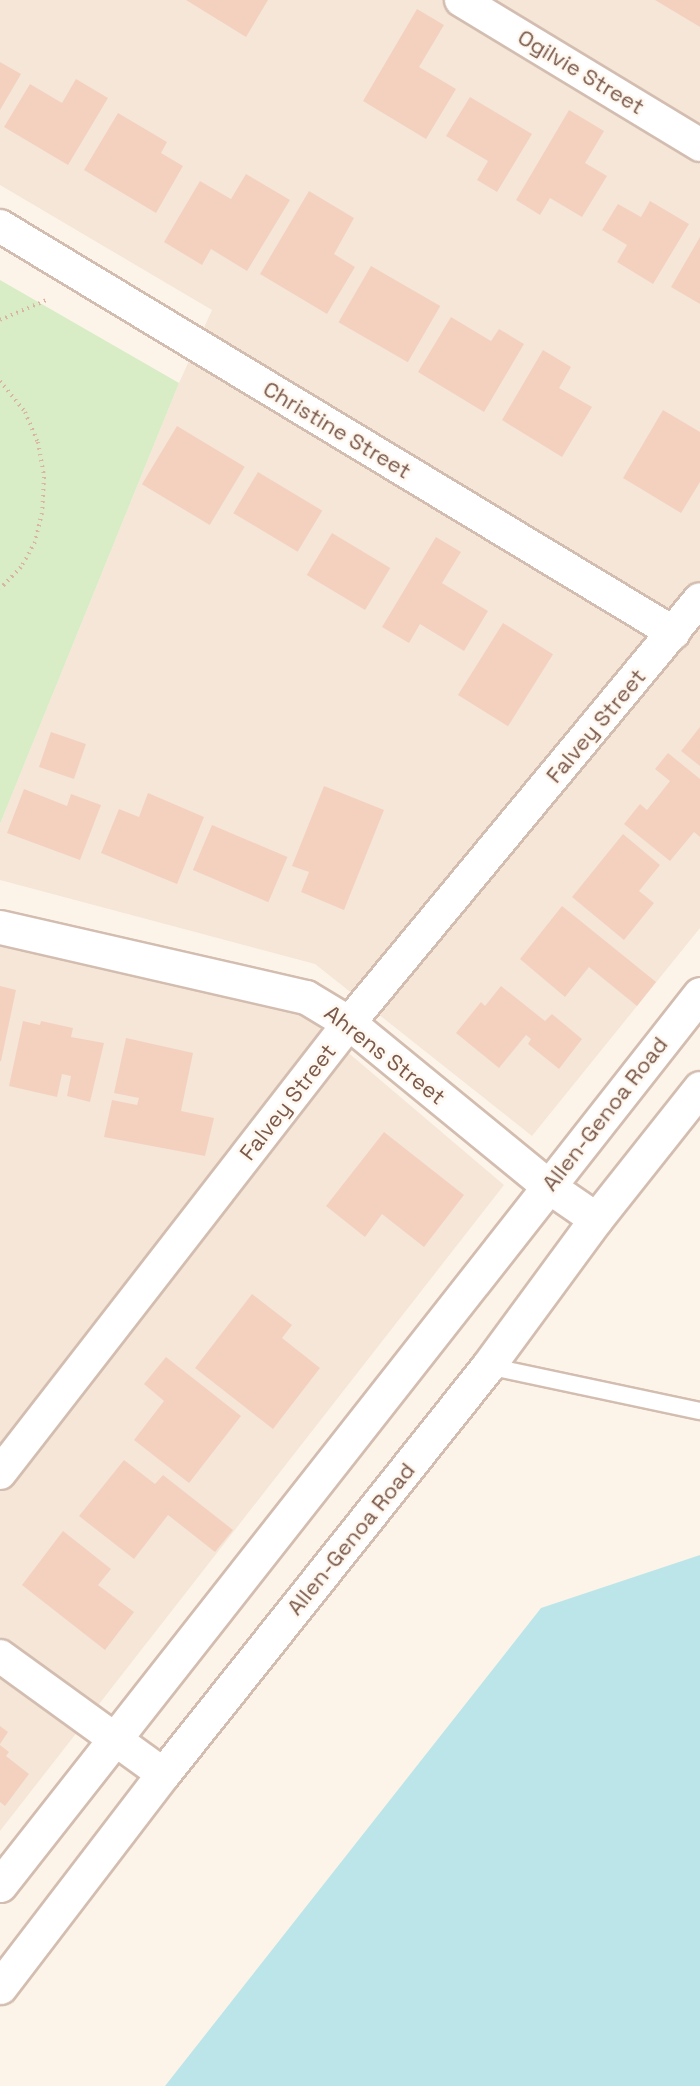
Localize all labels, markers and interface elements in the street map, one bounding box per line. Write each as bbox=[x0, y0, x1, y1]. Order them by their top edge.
street label: Ogilvie Street bbox=[513, 24, 649, 120]
street label: Christine Street bbox=[258, 376, 416, 484]
street label: Falvey Street bbox=[541, 664, 651, 788]
street label: Ahrens Street bbox=[319, 1000, 451, 1110]
street label: Allen-Genoa Road bbox=[537, 1032, 673, 1196]
street label: Falvey Street bbox=[234, 1038, 342, 1166]
street label: Allen-Genoa Road bbox=[282, 1458, 420, 1620]

